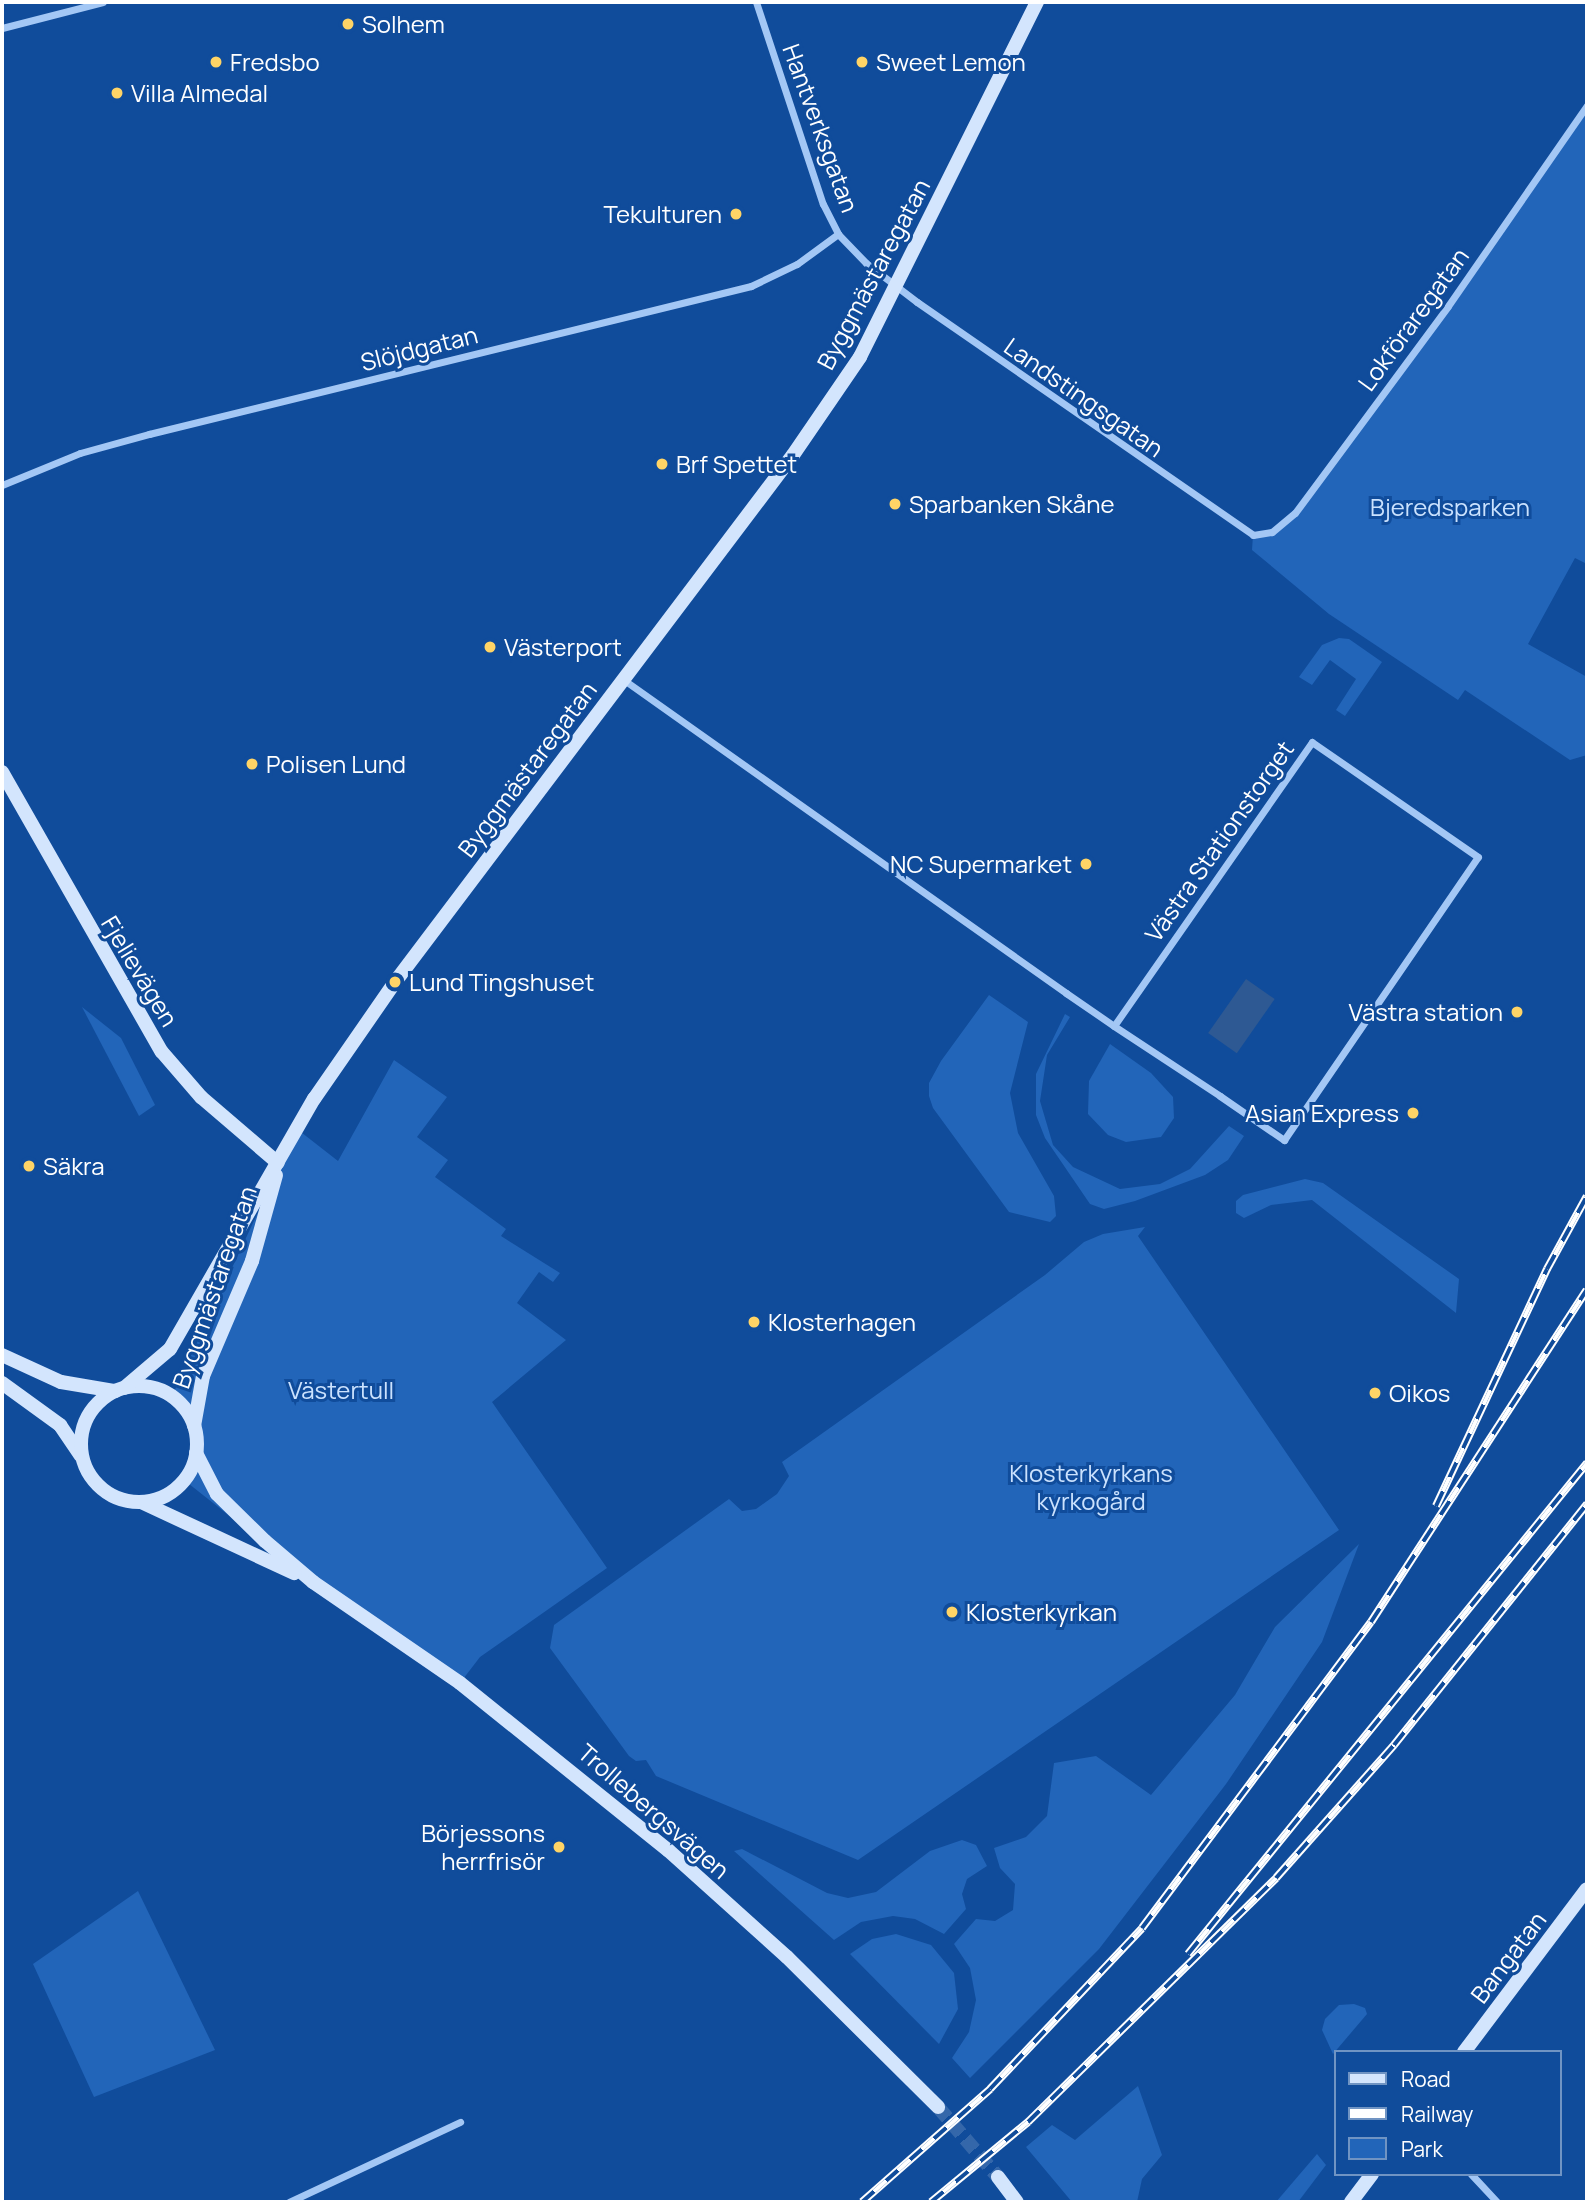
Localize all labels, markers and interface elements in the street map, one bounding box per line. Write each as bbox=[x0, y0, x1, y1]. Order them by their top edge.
place label: Solhem bbox=[362, 10, 445, 38]
marker: Solhem bbox=[340, 16, 356, 32]
street label: Hantverksgatan bbox=[777, 40, 865, 216]
place label: Fredsbo bbox=[230, 48, 320, 76]
place label: Sweet Lemon bbox=[876, 48, 1026, 76]
marker: Fredsbo bbox=[208, 54, 224, 70]
marker: Sweet Lemon bbox=[854, 54, 870, 70]
place label: Villa Almedal bbox=[131, 79, 268, 107]
marker: Villa Almedal bbox=[109, 85, 125, 101]
street label: Byggmästaregatan bbox=[811, 174, 935, 374]
place label: Tekulturen bbox=[604, 200, 722, 228]
marker: Tekulturen bbox=[728, 206, 744, 222]
street label: Lokföraregatan bbox=[1352, 242, 1474, 396]
street label: Slöjdgatan bbox=[358, 320, 480, 376]
street label: Landstingsgatan bbox=[999, 331, 1169, 463]
place label: Brf Spettet bbox=[676, 450, 797, 478]
marker: Brf Spettet bbox=[654, 456, 670, 472]
place label: Sparbanken Skåne bbox=[909, 490, 1114, 518]
park label: Bjeredsparken bbox=[1370, 493, 1530, 521]
marker: Sparbanken Skåne bbox=[887, 496, 903, 512]
place label: Västerport bbox=[504, 633, 622, 661]
marker: Västerport bbox=[482, 639, 498, 655]
street label: Byggmästaregatan bbox=[452, 676, 602, 862]
street label: Västra Stationstorget bbox=[1139, 735, 1299, 947]
place label: Polisen Lund bbox=[266, 750, 406, 778]
marker: Polisen Lund bbox=[244, 756, 260, 772]
place label: NC Supermarket bbox=[890, 850, 1072, 878]
marker: NC Supermarket bbox=[1078, 856, 1094, 872]
street label: Fjelievägen bbox=[96, 911, 184, 1031]
place label: Lund Tingshuset bbox=[409, 968, 594, 996]
marker: Lund Tingshuset bbox=[387, 974, 403, 990]
place label: Västra station bbox=[1349, 998, 1503, 1026]
marker: Västra station bbox=[1509, 1004, 1525, 1020]
place label: Asian Express bbox=[1245, 1099, 1399, 1127]
marker: Asian Express bbox=[1405, 1105, 1421, 1121]
place label: Säkra bbox=[43, 1152, 105, 1180]
marker: Säkra bbox=[21, 1158, 37, 1174]
street label: Byggmästaregatan bbox=[166, 1182, 262, 1392]
place label: Klosterhagen bbox=[768, 1308, 916, 1336]
marker: Klosterhagen bbox=[746, 1314, 762, 1330]
park label: Västertull bbox=[288, 1376, 394, 1404]
place label: Oikos bbox=[1389, 1379, 1450, 1407]
marker: Oikos bbox=[1367, 1385, 1383, 1401]
park label: Klosterkyrkans kyrkogård bbox=[1009, 1459, 1173, 1515]
place label: Klosterkyrkan bbox=[966, 1598, 1117, 1626]
marker: Klosterkyrkan bbox=[944, 1604, 960, 1620]
street label: Trollebergsvägen bbox=[573, 1738, 735, 1884]
place label: Börjessons herrfrisör bbox=[421, 1819, 545, 1875]
marker: Börjessons herrfrisör bbox=[551, 1839, 567, 1855]
street label: Bangatan bbox=[1464, 1906, 1552, 2008]
legend bbox=[1334, 2050, 1561, 2176]
text: Road bbox=[1401, 2065, 1451, 2093]
text: Railway bbox=[1401, 2100, 1473, 2128]
text: Park bbox=[1401, 2135, 1443, 2163]

